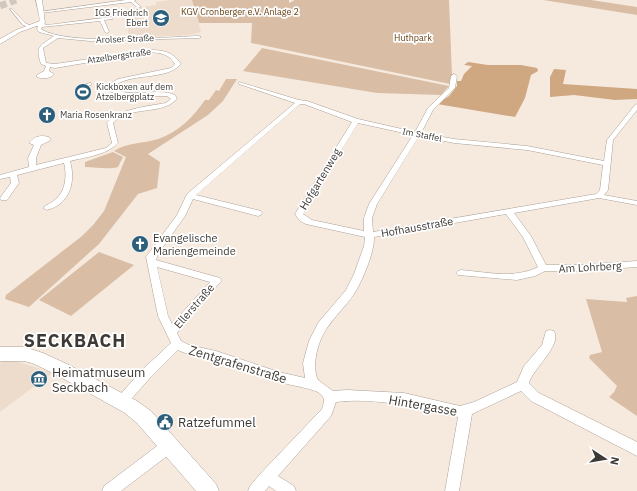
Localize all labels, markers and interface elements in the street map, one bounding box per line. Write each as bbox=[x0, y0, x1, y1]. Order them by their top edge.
park label: KGV Cronberger e.V. Anlage 2 bbox=[181, 6, 299, 17]
place label: IGS Friedrich Ebert bbox=[95, 7, 148, 28]
school or university icon: IGS Friedrich Ebert bbox=[151, 8, 171, 28]
street label: Arolser Straße bbox=[96, 32, 154, 45]
park label: Huthpark bbox=[394, 32, 432, 43]
street label: Atzelbergstraße bbox=[86, 46, 152, 65]
place label: Kickboxen auf dem Atzelbergplatz bbox=[96, 81, 173, 102]
sports icon: Kickboxen auf dem Atzelbergplatz bbox=[73, 82, 93, 102]
church icon: Maria Rosenkranz bbox=[37, 105, 57, 125]
place label: Maria Rosenkranz bbox=[60, 109, 132, 120]
street label: Im Staffel bbox=[401, 125, 443, 144]
street label: Hofgartenweg bbox=[296, 145, 344, 212]
street label: Hofhausstraße bbox=[380, 214, 454, 240]
place label: Evangelische Mariengemeinde bbox=[153, 231, 236, 258]
church icon: Evangelische Mariengemeinde bbox=[130, 234, 150, 254]
street label: Am Lohrberg bbox=[558, 258, 622, 276]
street label: Ellerstraße bbox=[171, 281, 217, 331]
district label: SECKBACH bbox=[24, 329, 126, 352]
street label: Zentgrafenstraße bbox=[187, 342, 289, 387]
place label: Heimatmuseum Seckbach bbox=[52, 364, 145, 396]
museum icon: Heimatmuseum Seckbach bbox=[29, 369, 49, 389]
street label: Hintergasse bbox=[387, 391, 459, 420]
public building icon: Ratzefummel bbox=[155, 412, 175, 432]
place label: Ratzefummel bbox=[178, 414, 256, 431]
north arrow bbox=[585, 439, 625, 479]
text: N bbox=[607, 456, 622, 466]

